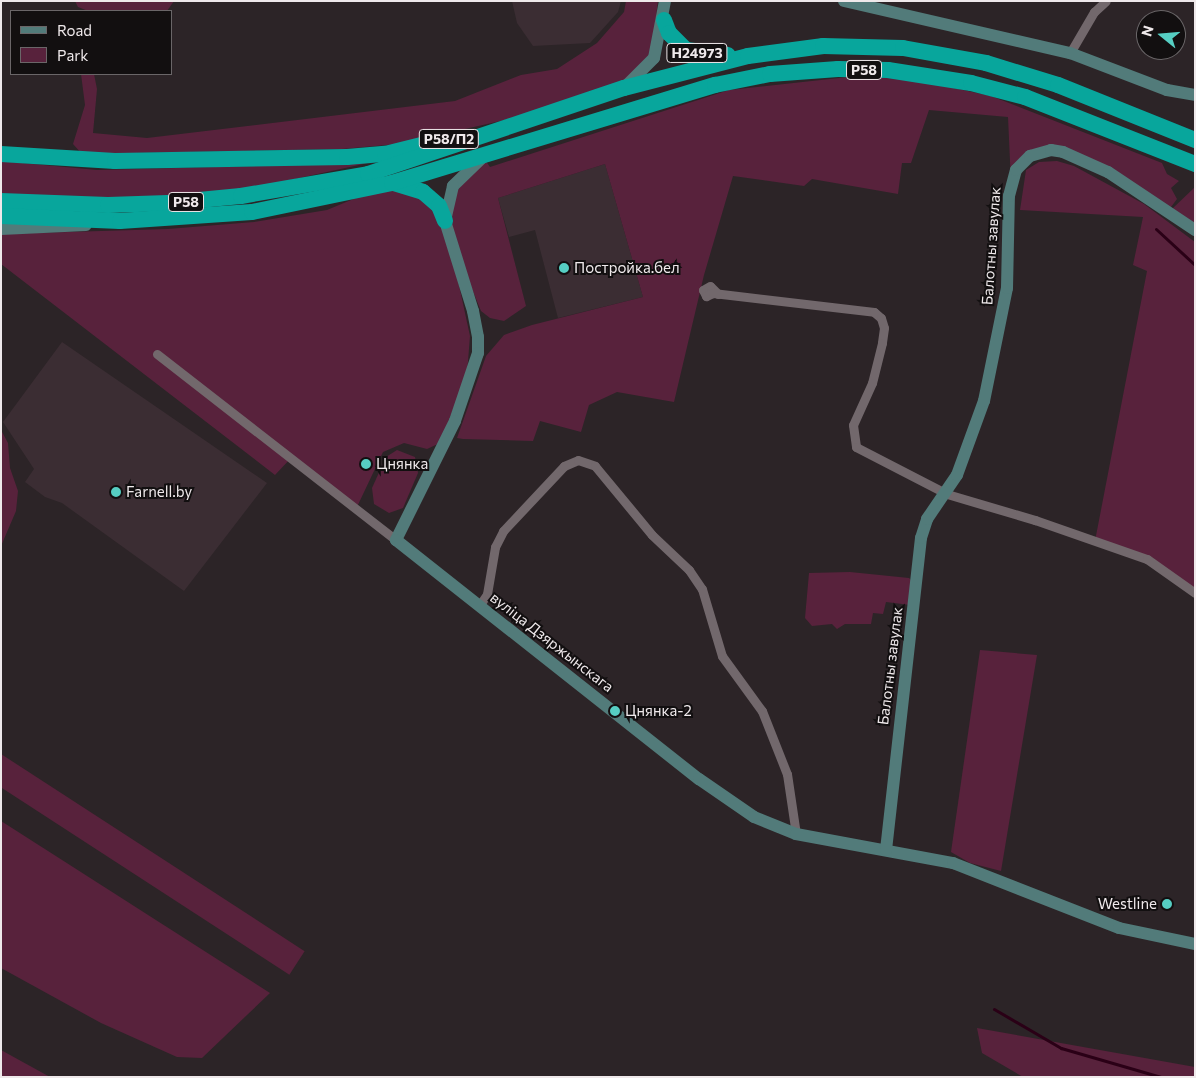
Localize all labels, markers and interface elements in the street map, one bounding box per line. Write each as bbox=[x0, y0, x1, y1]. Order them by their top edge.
legend bbox=[10, 10, 172, 75]
north arrow bbox=[1136, 10, 1186, 60]
text: Road bbox=[57, 21, 92, 39]
text: N bbox=[1137, 23, 1157, 38]
road number: Н24973 bbox=[666, 42, 728, 64]
text: Park bbox=[57, 46, 88, 64]
road number: Р58 bbox=[845, 58, 883, 82]
road number: Р58/П2 bbox=[418, 128, 480, 150]
street label: Балотны завулак bbox=[978, 186, 1004, 306]
road number: Р58 bbox=[167, 190, 205, 213]
place label: Постройка.бел bbox=[574, 259, 680, 277]
marker: Постройка.бел bbox=[558, 262, 570, 274]
place label: Цнянка bbox=[376, 455, 428, 473]
marker: Цнянка bbox=[360, 458, 372, 470]
place label: Farnell.by bbox=[126, 483, 192, 501]
marker: Farnell.by bbox=[110, 486, 122, 498]
street label: вуліца Дзяржынскага bbox=[487, 588, 617, 696]
street label: Балотны завулак bbox=[874, 606, 906, 726]
place label: Цнянка-2 bbox=[625, 702, 692, 720]
marker: Цнянка-2 bbox=[609, 705, 621, 717]
place label: Westline bbox=[1098, 895, 1157, 913]
marker: Westline bbox=[1161, 898, 1173, 910]

